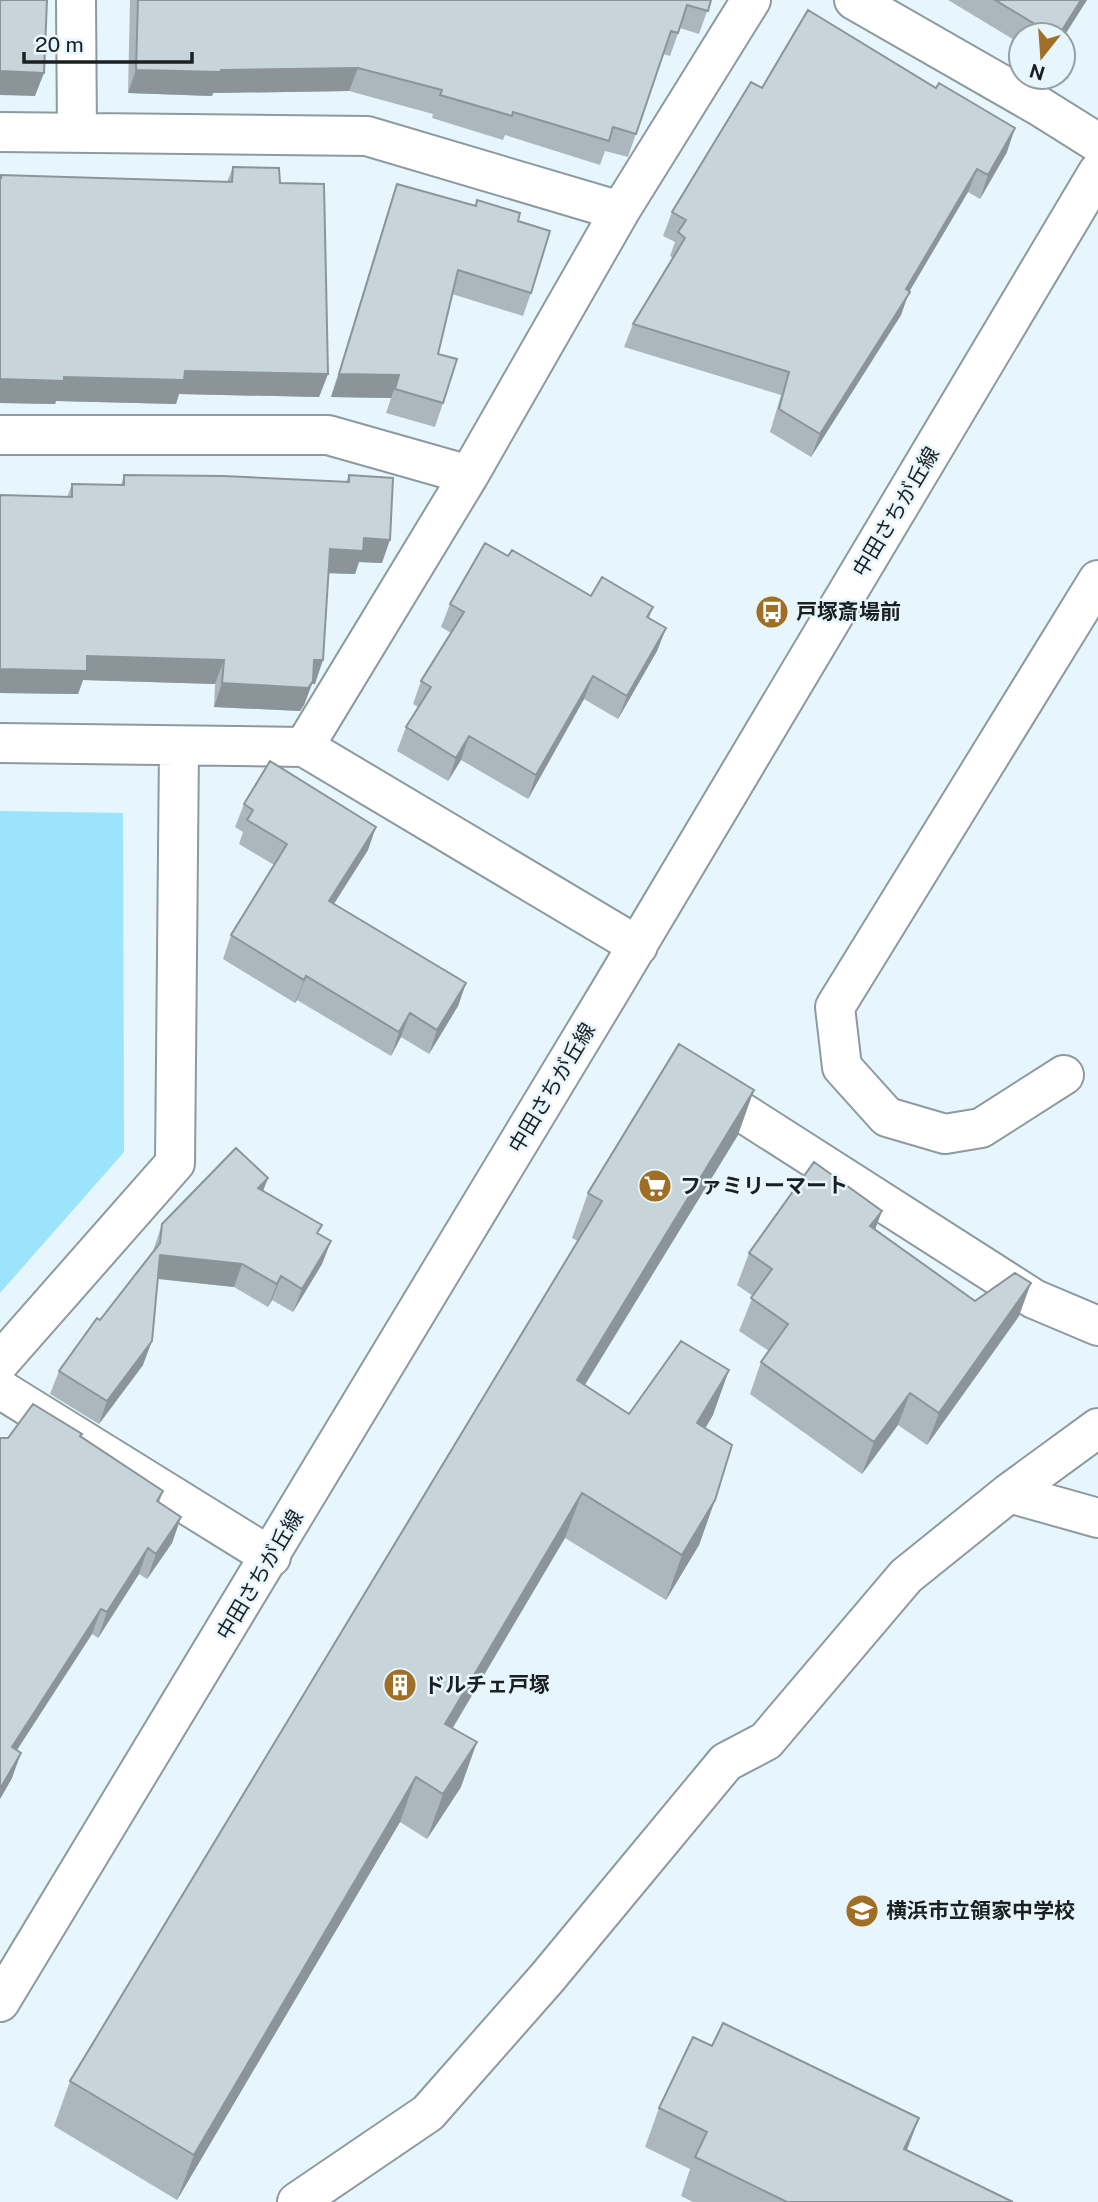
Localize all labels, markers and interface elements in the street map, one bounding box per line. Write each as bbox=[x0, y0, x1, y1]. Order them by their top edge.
scale bar bbox=[24, 21, 192, 65]
north arrow bbox=[1007, 21, 1077, 91]
text: 20 m bbox=[35, 32, 84, 57]
text: N bbox=[1027, 60, 1047, 85]
street label: 中田さちが丘線 bbox=[847, 442, 944, 581]
bus stop icon: 戸塚斎場前 bbox=[753, 593, 791, 631]
place label: 戸塚斎場前 bbox=[796, 599, 901, 624]
street label: 中田さちが丘線 bbox=[503, 1018, 600, 1157]
supermarket icon: ファミリーマート bbox=[636, 1167, 674, 1205]
place label: ファミリーマート bbox=[680, 1173, 848, 1198]
street label: 中田さちが丘線 bbox=[211, 1505, 308, 1644]
building icon: ドルチェ戸塚 bbox=[381, 1666, 419, 1704]
place label: ドルチェ戸塚 bbox=[424, 1672, 550, 1697]
school or university icon: 横浜市立領家中学校 bbox=[843, 1892, 881, 1930]
place label: 横浜市立領家中学校 bbox=[886, 1898, 1075, 1923]

